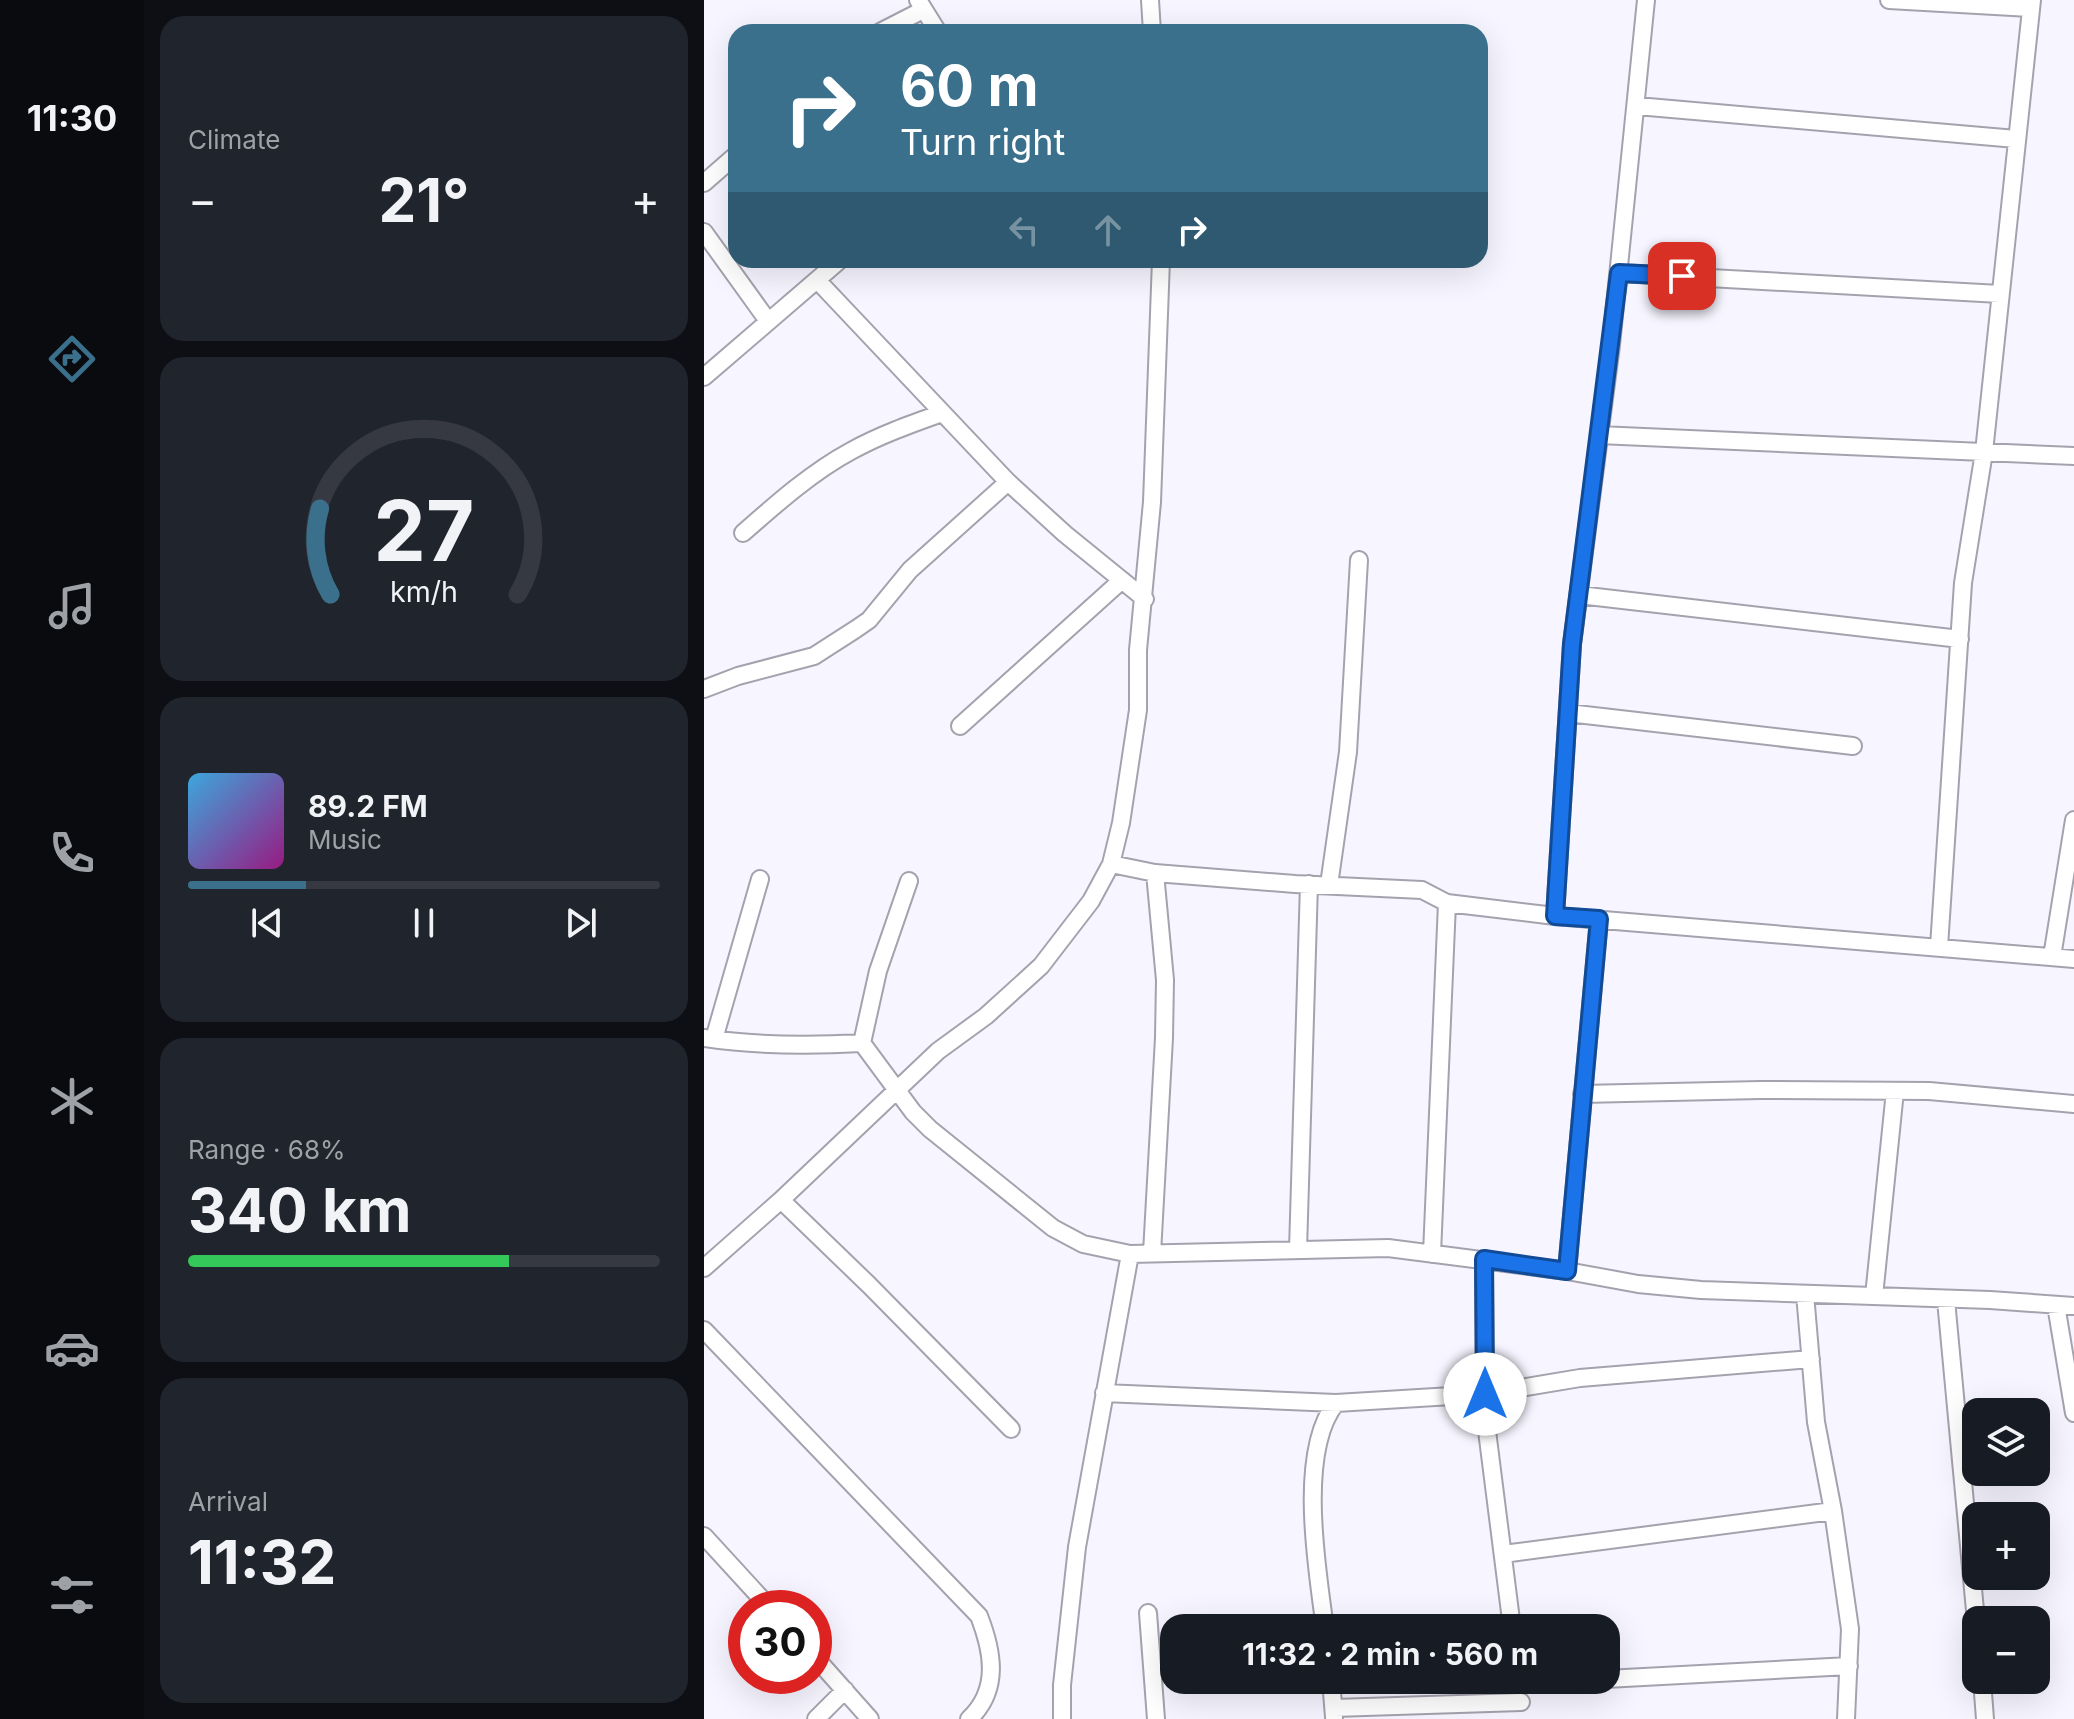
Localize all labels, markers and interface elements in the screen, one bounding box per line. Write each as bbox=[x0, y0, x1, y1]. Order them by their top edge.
text: 60 m bbox=[900, 52, 1039, 120]
icon: right bbox=[768, 56, 872, 160]
text: 11:30 bbox=[27, 96, 117, 140]
text: Turn right bbox=[900, 120, 1065, 164]
text: Climate bbox=[188, 124, 280, 155]
text: 21° bbox=[378, 164, 470, 236]
text: − bbox=[188, 173, 217, 227]
text: + bbox=[631, 173, 660, 227]
icon: left bbox=[1002, 208, 1046, 252]
icon: ahead bbox=[1086, 208, 1130, 252]
icon: right bbox=[1170, 208, 1214, 252]
pin bbox=[1648, 242, 1716, 310]
icon: arrive bbox=[1660, 254, 1704, 298]
icon: directions bbox=[44, 331, 100, 387]
text: 27 bbox=[374, 479, 474, 580]
text: km/h bbox=[390, 574, 458, 609]
icon: music bbox=[44, 578, 100, 634]
text: 89.2 FM bbox=[308, 788, 428, 824]
text: Music bbox=[308, 824, 382, 855]
icon: phone bbox=[44, 825, 100, 881]
icon: previous bbox=[245, 901, 289, 945]
icon: pause bbox=[402, 901, 446, 945]
icon: next bbox=[559, 901, 603, 945]
icon: climate bbox=[44, 1073, 100, 1129]
text: Range · 68% bbox=[188, 1134, 346, 1165]
text: 340 km bbox=[188, 1174, 412, 1246]
icon: car bbox=[44, 1320, 100, 1376]
position arrow bbox=[1443, 1352, 1527, 1436]
map controls bbox=[1962, 1398, 2050, 1694]
button: layers bbox=[1962, 1398, 2050, 1486]
text: Arrival bbox=[188, 1486, 268, 1517]
button: + bbox=[1962, 1502, 2050, 1590]
text: 11:32 bbox=[188, 1526, 336, 1598]
icon: filters bbox=[44, 1567, 100, 1623]
speed limit sign: 30 bbox=[728, 1590, 832, 1694]
button: − bbox=[1962, 1606, 2050, 1694]
text: 11:32 · 2 min · 560 m bbox=[1242, 1636, 1538, 1672]

